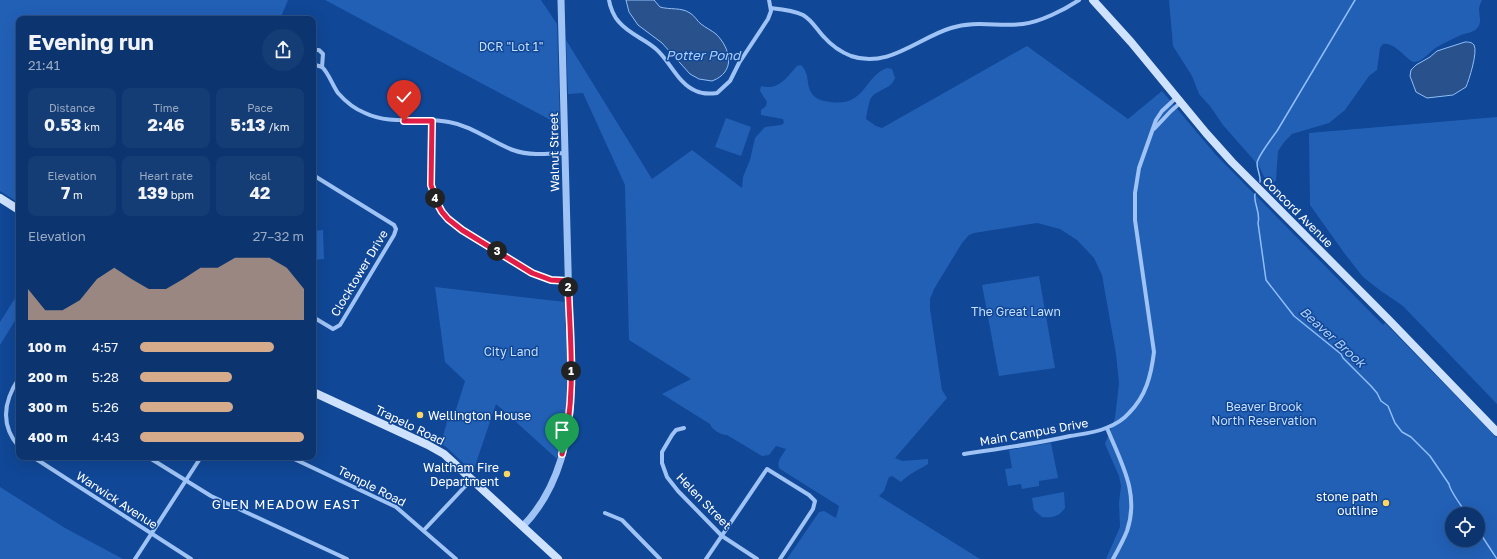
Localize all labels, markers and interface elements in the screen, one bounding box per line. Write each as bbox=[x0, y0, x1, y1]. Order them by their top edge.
text: Evening run bbox=[28, 28, 154, 55]
button: share bbox=[262, 29, 304, 71]
park label: DCR "Lot 1" bbox=[479, 39, 543, 54]
water label: Potter Pond bbox=[666, 47, 742, 63]
text: 21:41 bbox=[28, 57, 60, 73]
pin bbox=[387, 80, 421, 121]
icon: check bbox=[393, 86, 415, 108]
text: Distance bbox=[49, 101, 95, 114]
text: Time bbox=[153, 101, 179, 114]
text: Pace bbox=[247, 101, 273, 114]
street label: Walnut Street bbox=[546, 112, 562, 192]
text: 0.53 bbox=[44, 114, 81, 135]
text: 2:46 bbox=[147, 114, 185, 135]
text: 5:13 bbox=[231, 114, 265, 135]
text: km bbox=[81, 120, 100, 133]
text: /km bbox=[265, 120, 289, 133]
text: Elevation bbox=[48, 169, 96, 182]
text: Heart rate bbox=[139, 169, 193, 182]
text: kcal bbox=[249, 169, 271, 182]
street label: Concord Avenue bbox=[1260, 174, 1336, 250]
text: 7 bbox=[61, 182, 70, 203]
text: 139 bbox=[138, 182, 168, 203]
text: 42 bbox=[250, 182, 271, 203]
text: m bbox=[70, 188, 83, 201]
text: bpm bbox=[168, 188, 194, 201]
pin: 4 bbox=[425, 188, 445, 208]
text: 4 bbox=[432, 191, 438, 204]
street label: Clocktower Drive bbox=[327, 227, 391, 319]
text: Elevation bbox=[28, 228, 86, 244]
text: 27–32 m bbox=[253, 228, 304, 244]
pin: 3 bbox=[487, 241, 507, 261]
text: 3 bbox=[494, 244, 500, 257]
pin: 2 bbox=[558, 277, 578, 297]
text: 2 bbox=[565, 280, 571, 293]
water label: Beaver Brook bbox=[1297, 303, 1370, 372]
park label: The Great Lawn bbox=[971, 304, 1061, 319]
text: 100 m bbox=[28, 339, 66, 355]
text: 4:57 bbox=[92, 339, 118, 355]
park label: City Land bbox=[484, 344, 538, 359]
pin: 1 bbox=[561, 361, 581, 381]
text: 1 bbox=[568, 364, 574, 377]
text: 200 m bbox=[28, 369, 67, 385]
text: 5:28 bbox=[92, 369, 119, 385]
text: 300 m bbox=[28, 399, 67, 415]
text: 5:26 bbox=[92, 399, 119, 415]
park label: Beaver Brook North Reservation bbox=[1211, 399, 1317, 428]
street label: Trapelo Road bbox=[373, 402, 447, 448]
place label: Wellington House bbox=[428, 408, 531, 423]
marker: Wellington House bbox=[415, 410, 425, 420]
pin bbox=[545, 413, 579, 454]
street label: Main Campus Drive bbox=[979, 415, 1089, 449]
icon: arrive bbox=[551, 419, 573, 441]
text: 400 m bbox=[28, 429, 68, 445]
text: 4:43 bbox=[92, 429, 119, 445]
place label: Waltham Fire Department bbox=[423, 460, 499, 489]
street label: Temple Road bbox=[335, 462, 409, 510]
street label: Warwick Avenue bbox=[73, 468, 161, 532]
marker: Waltham Fire Department bbox=[502, 469, 512, 479]
street label: Helen Street bbox=[673, 470, 735, 532]
place label: stone path outline bbox=[1316, 489, 1378, 518]
district label: GLEN MEADOW EAST bbox=[212, 496, 360, 512]
marker: stone path outline bbox=[1381, 498, 1391, 508]
map controls bbox=[1445, 507, 1485, 547]
button: locate bbox=[1445, 507, 1485, 547]

